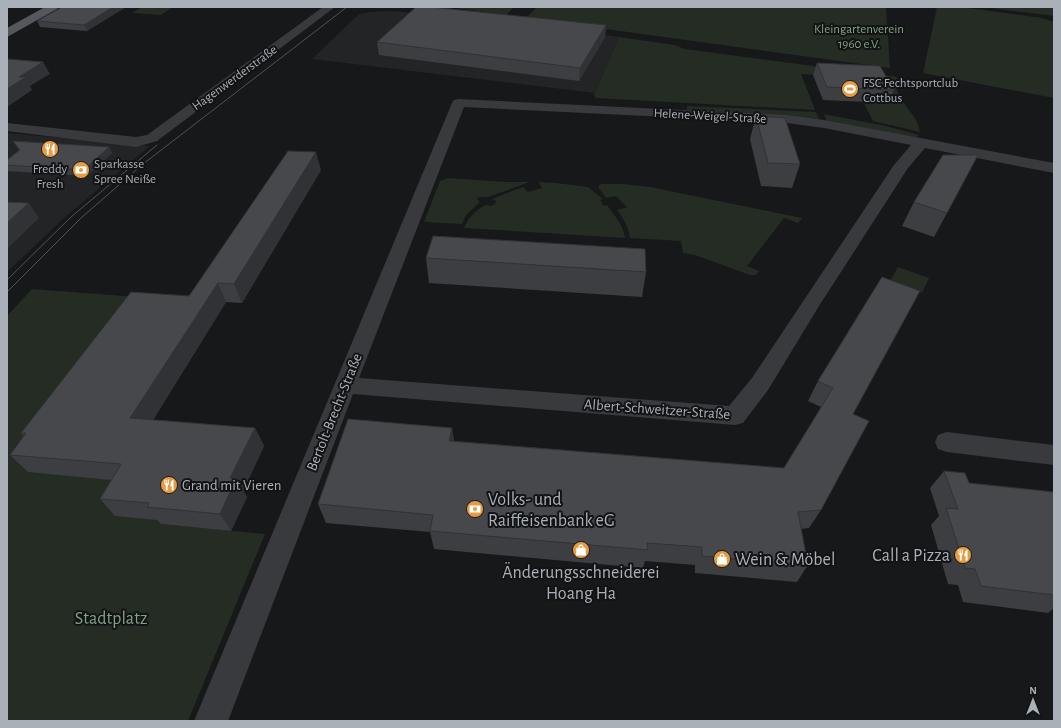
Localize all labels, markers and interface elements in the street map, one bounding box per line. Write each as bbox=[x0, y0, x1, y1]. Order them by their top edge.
park label: Kleingartenverein 1960 e.V. bbox=[814, 23, 904, 51]
street label: Hagenwerderstraße bbox=[190, 43, 280, 113]
place label: FSC Fechtsportclub Cottbus bbox=[863, 77, 958, 105]
sports icon: FSC Fechtsportclub Cottbus bbox=[840, 79, 860, 99]
street label: Helene-Weigel-Straße bbox=[653, 107, 767, 126]
restaurant icon: Freddy Fresh bbox=[40, 139, 60, 159]
place label: Sparkasse Spree Neiße bbox=[94, 158, 156, 186]
bank icon: Sparkasse Spree Neiße bbox=[71, 160, 91, 180]
place label: Freddy Fresh bbox=[33, 163, 68, 191]
street label: Bertolt-Brecht-Straße bbox=[304, 351, 365, 473]
street label: Albert-Schweitzer-Straße bbox=[583, 397, 731, 422]
restaurant icon: Grand mit Vieren bbox=[159, 475, 179, 495]
place label: Grand mit Vieren bbox=[182, 478, 282, 493]
place label: Volks- und Raiffeisenbank eG bbox=[488, 491, 615, 530]
bank icon: Volks- und Raiffeisenbank eG bbox=[465, 499, 485, 519]
shop icon: Änderungsschneiderei Hoang Ha bbox=[571, 540, 591, 560]
restaurant icon: Call a Pizza bbox=[953, 545, 973, 565]
place label: Call a Pizza bbox=[872, 547, 950, 565]
shop icon: Wein & Möbel bbox=[712, 549, 732, 569]
place label: Wein & Möbel bbox=[735, 551, 835, 569]
place label: Änderungsschneiderei Hoang Ha bbox=[502, 562, 660, 603]
park label: Stadtplatz bbox=[75, 610, 147, 628]
north arrow bbox=[1013, 680, 1053, 720]
text: N bbox=[1029, 685, 1037, 696]

